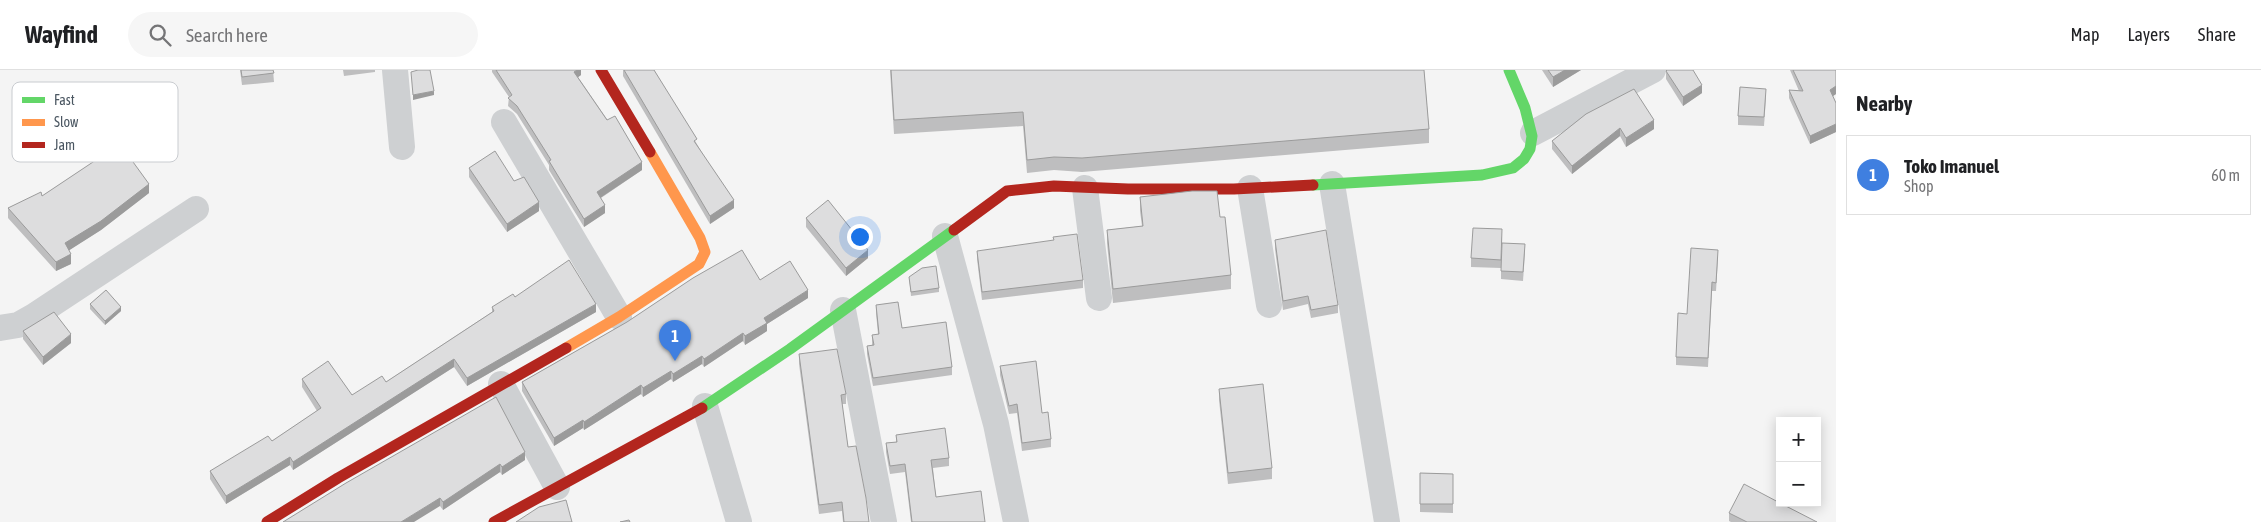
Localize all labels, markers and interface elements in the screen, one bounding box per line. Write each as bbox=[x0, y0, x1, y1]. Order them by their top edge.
search box bbox=[128, 12, 478, 57]
text: Wayfind bbox=[25, 21, 98, 48]
icon: search bbox=[146, 21, 174, 49]
text: Search here bbox=[186, 24, 268, 46]
text: Map bbox=[2070, 24, 2099, 45]
text: Layers bbox=[2127, 24, 2170, 45]
text: Share bbox=[2198, 24, 2236, 45]
legend bbox=[12, 82, 178, 162]
text: Nearby bbox=[1856, 91, 1912, 115]
text: Fast bbox=[54, 92, 75, 108]
text: Slow bbox=[54, 114, 79, 130]
text: Jam bbox=[54, 137, 75, 153]
text: Toko Imanuel bbox=[1904, 155, 1999, 177]
text: 1 bbox=[1869, 166, 1877, 184]
text: 60 m bbox=[2211, 166, 2240, 184]
text: Shop bbox=[1904, 177, 1934, 195]
your location bbox=[847, 224, 873, 250]
pin: 1 bbox=[659, 320, 691, 361]
map controls bbox=[1776, 417, 1821, 507]
button: + bbox=[1776, 417, 1821, 462]
button: − bbox=[1776, 462, 1821, 507]

